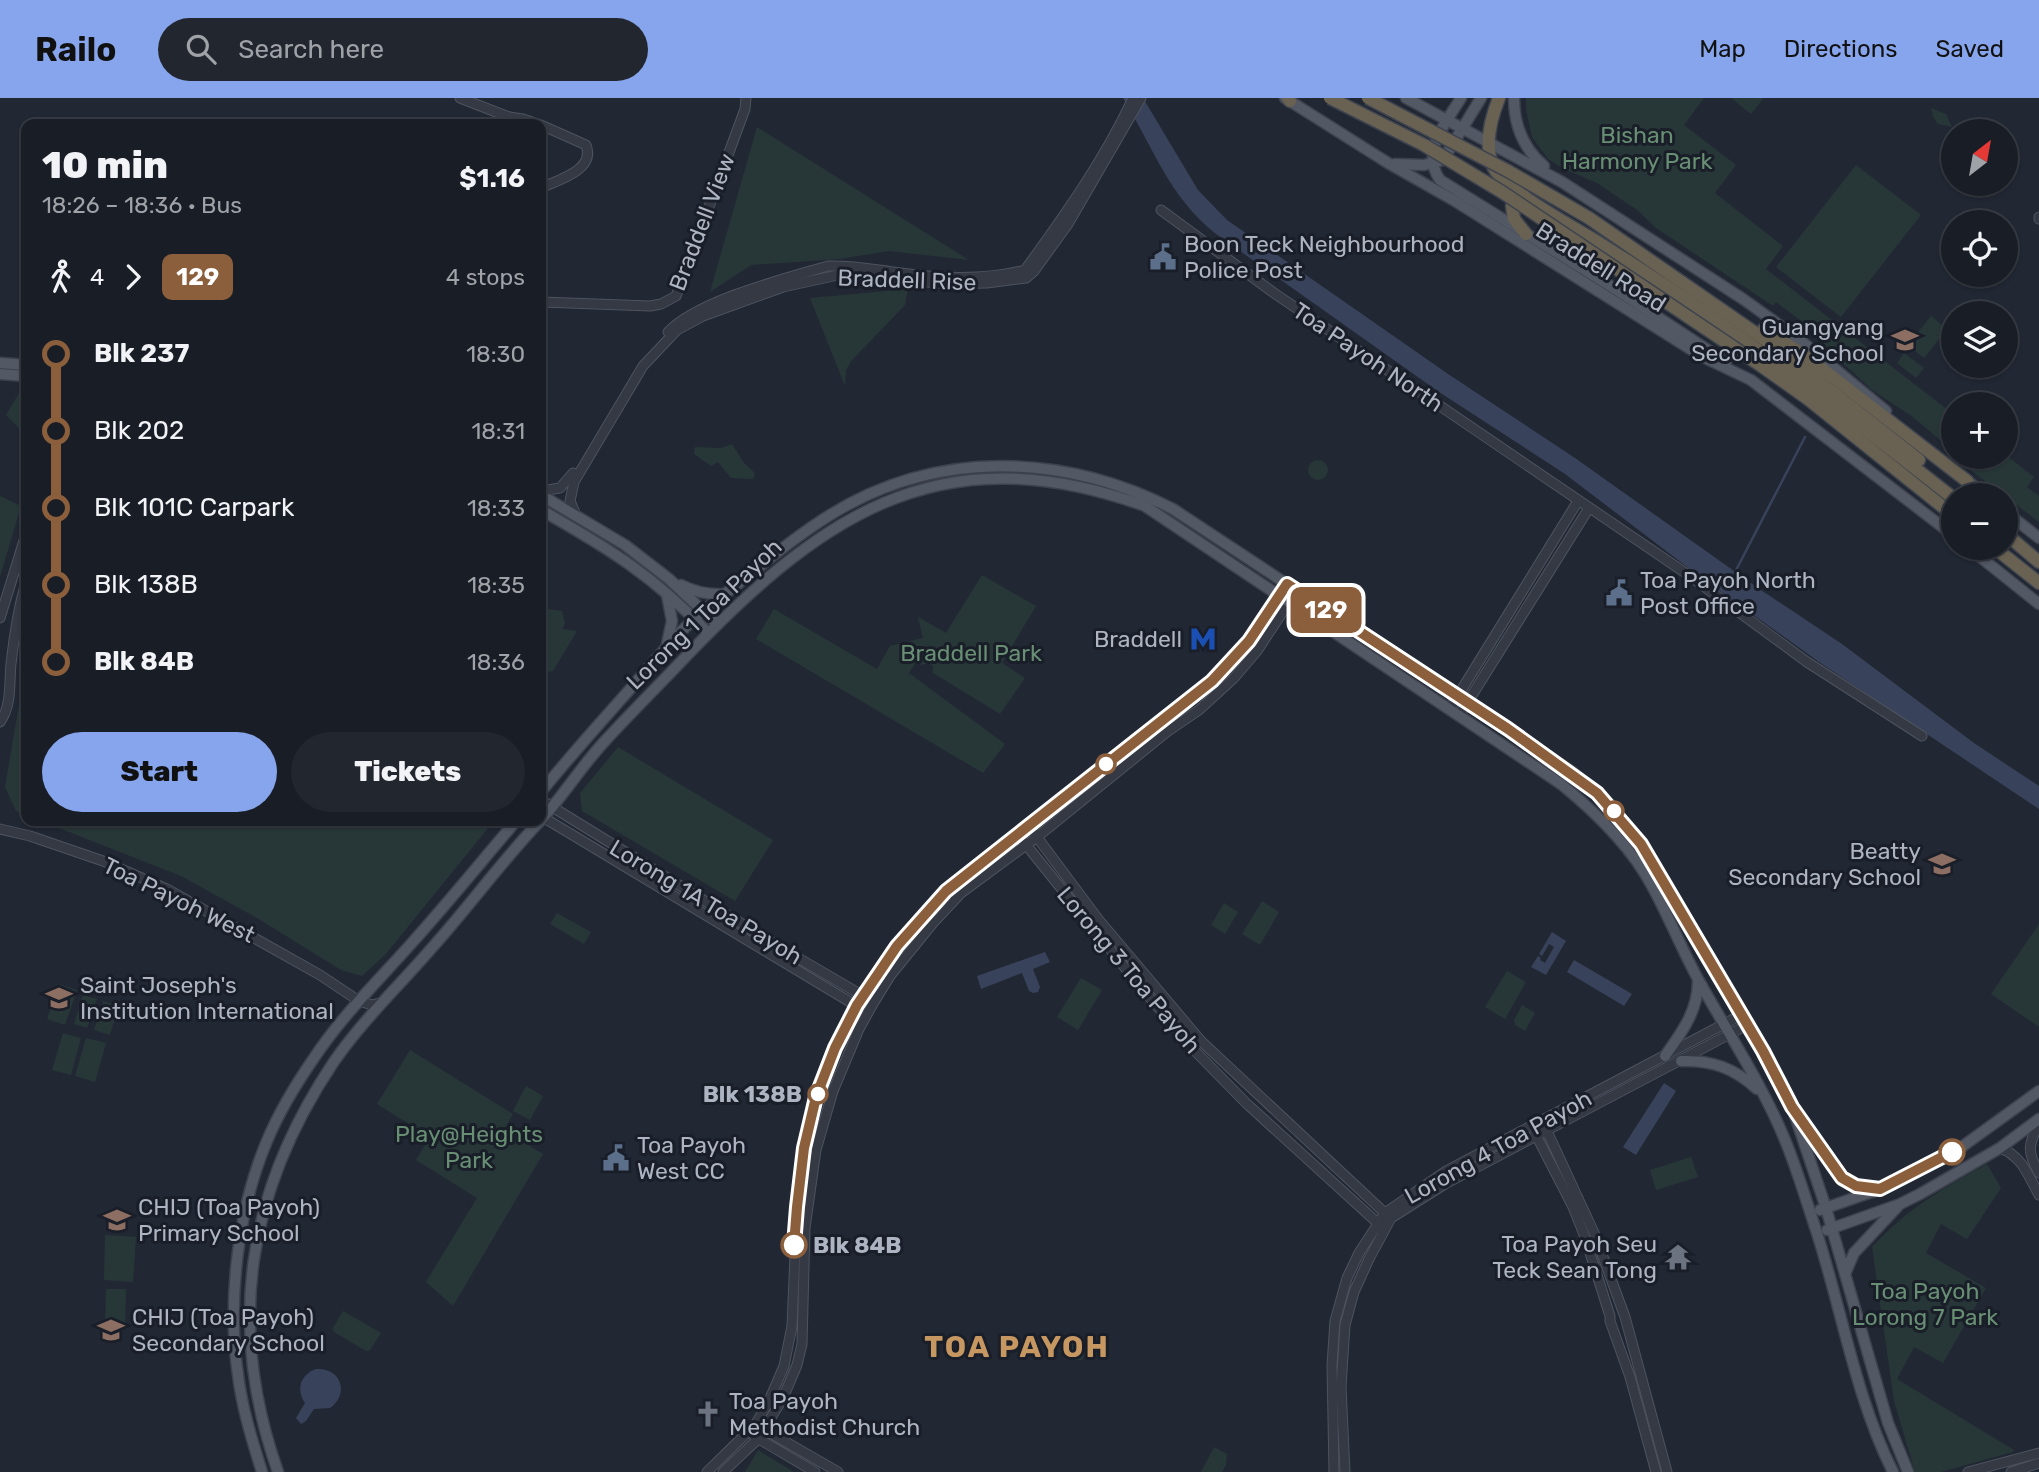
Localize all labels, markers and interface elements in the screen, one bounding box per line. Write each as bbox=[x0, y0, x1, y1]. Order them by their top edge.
search box bbox=[158, 18, 648, 81]
text: Railo bbox=[35, 30, 116, 69]
icon: search bbox=[182, 30, 220, 68]
text: Search here bbox=[238, 34, 384, 65]
text: Map bbox=[1699, 35, 1746, 63]
text: Directions bbox=[1784, 35, 1897, 63]
text: Saved bbox=[1935, 35, 2004, 63]
north arrow bbox=[1941, 119, 2018, 196]
map controls bbox=[1941, 119, 2018, 560]
park label: Bishan Harmony Park bbox=[1562, 121, 1712, 175]
text: 10 min bbox=[42, 142, 168, 188]
street label: Braddell View bbox=[663, 149, 741, 295]
text: $1.16 bbox=[459, 163, 525, 194]
text: 18:26 – 18:36 · Bus bbox=[42, 191, 242, 219]
button: locate bbox=[1941, 210, 2018, 287]
street label: Braddell Road bbox=[1531, 216, 1671, 318]
place label: Boon Teck Neighbourhood Police Post bbox=[1184, 230, 1464, 284]
public building icon: Boon Teck Neighbourhood Police Post bbox=[1148, 242, 1178, 272]
icon: walk bbox=[42, 258, 80, 296]
icon: forward bbox=[114, 258, 152, 296]
text: 4 bbox=[90, 263, 104, 291]
text: 129 bbox=[176, 263, 219, 291]
text: 4 stops bbox=[446, 263, 525, 291]
street label: Braddell Rise bbox=[837, 264, 977, 296]
street label: Toa Payoh North bbox=[1287, 296, 1449, 418]
button: layers bbox=[1941, 301, 2018, 378]
place label: Guangyang Secondary School bbox=[1691, 313, 1884, 367]
school or university icon: Guangyang Secondary School bbox=[1890, 325, 1920, 355]
text: Blk 237 bbox=[94, 338, 189, 369]
text: 18:30 bbox=[466, 340, 525, 368]
button: + bbox=[1941, 392, 2018, 469]
text: Blk 202 bbox=[94, 415, 184, 446]
text: 18:31 bbox=[471, 417, 525, 445]
button: − bbox=[1941, 483, 2018, 560]
text: Blk 101C Carpark bbox=[94, 492, 294, 523]
text: 18:33 bbox=[467, 494, 525, 522]
street label: Lorong 1 Toa Payoh bbox=[621, 533, 787, 695]
place label: Toa Payoh North Post Office bbox=[1640, 566, 1816, 620]
text: Blk 138B bbox=[94, 569, 198, 600]
text: 18:35 bbox=[467, 571, 525, 599]
public building icon: Toa Payoh North Post Office bbox=[1604, 578, 1634, 608]
line badge: 129 bbox=[1286, 587, 1366, 633]
text: 129 bbox=[1305, 596, 1347, 624]
metro station icon: Braddell bbox=[1188, 624, 1218, 654]
place label: Braddell bbox=[1094, 625, 1182, 653]
park label: Braddell Park bbox=[900, 639, 1042, 667]
text: Blk 84B bbox=[94, 646, 194, 677]
text: 18:36 bbox=[467, 648, 525, 676]
button: Start bbox=[42, 732, 277, 812]
button: Tickets bbox=[291, 732, 525, 812]
unlabelled marker bbox=[1096, 754, 1116, 774]
unlabelled marker bbox=[1604, 801, 1624, 821]
street label: Lorong 1A Toa Payoh bbox=[605, 833, 807, 971]
place label: Beatty Secondary School bbox=[1728, 837, 1921, 891]
school or university icon: Beatty Secondary School bbox=[1927, 849, 1957, 879]
street label: Toa Payoh West bbox=[98, 851, 260, 949]
street label: Lorong 3 Toa Payoh bbox=[1051, 881, 1207, 1059]
place label: Saint Joseph's Institution International bbox=[80, 971, 334, 1025]
school or university icon: Saint Joseph's Institution International bbox=[44, 983, 74, 1013]
place label: Blk 138B bbox=[703, 1080, 802, 1108]
marker: Blk 138B bbox=[808, 1084, 828, 1104]
street label: Lorong 4 Toa Payoh bbox=[1400, 1084, 1596, 1210]
park label: Play@Heights Park bbox=[395, 1120, 543, 1174]
place label: Toa Payoh West CC bbox=[637, 1131, 746, 1185]
unlabelled marker bbox=[1939, 1139, 1965, 1165]
public building icon: Toa Payoh West CC bbox=[601, 1143, 631, 1173]
place label: CHIJ (Toa Payoh) Primary School bbox=[138, 1193, 320, 1247]
school or university icon: CHIJ (Toa Payoh) Primary School bbox=[102, 1205, 132, 1235]
place label: Toa Payoh Seu Teck Sean Tong bbox=[1492, 1230, 1657, 1284]
place label: Blk 84B bbox=[813, 1231, 902, 1259]
marker: Blk 84B bbox=[781, 1232, 807, 1258]
temple icon: Toa Payoh Seu Teck Sean Tong bbox=[1663, 1242, 1693, 1272]
park label: Toa Payoh Lorong 7 Park bbox=[1852, 1277, 1998, 1331]
place label: CHIJ (Toa Payoh) Secondary School bbox=[132, 1303, 325, 1357]
school or university icon: CHIJ (Toa Payoh) Secondary School bbox=[96, 1315, 126, 1345]
district label: TOA PAYOH bbox=[924, 1329, 1110, 1365]
place label: Toa Payoh Methodist Church bbox=[729, 1387, 920, 1441]
church icon: Toa Payoh Methodist Church bbox=[693, 1399, 723, 1429]

